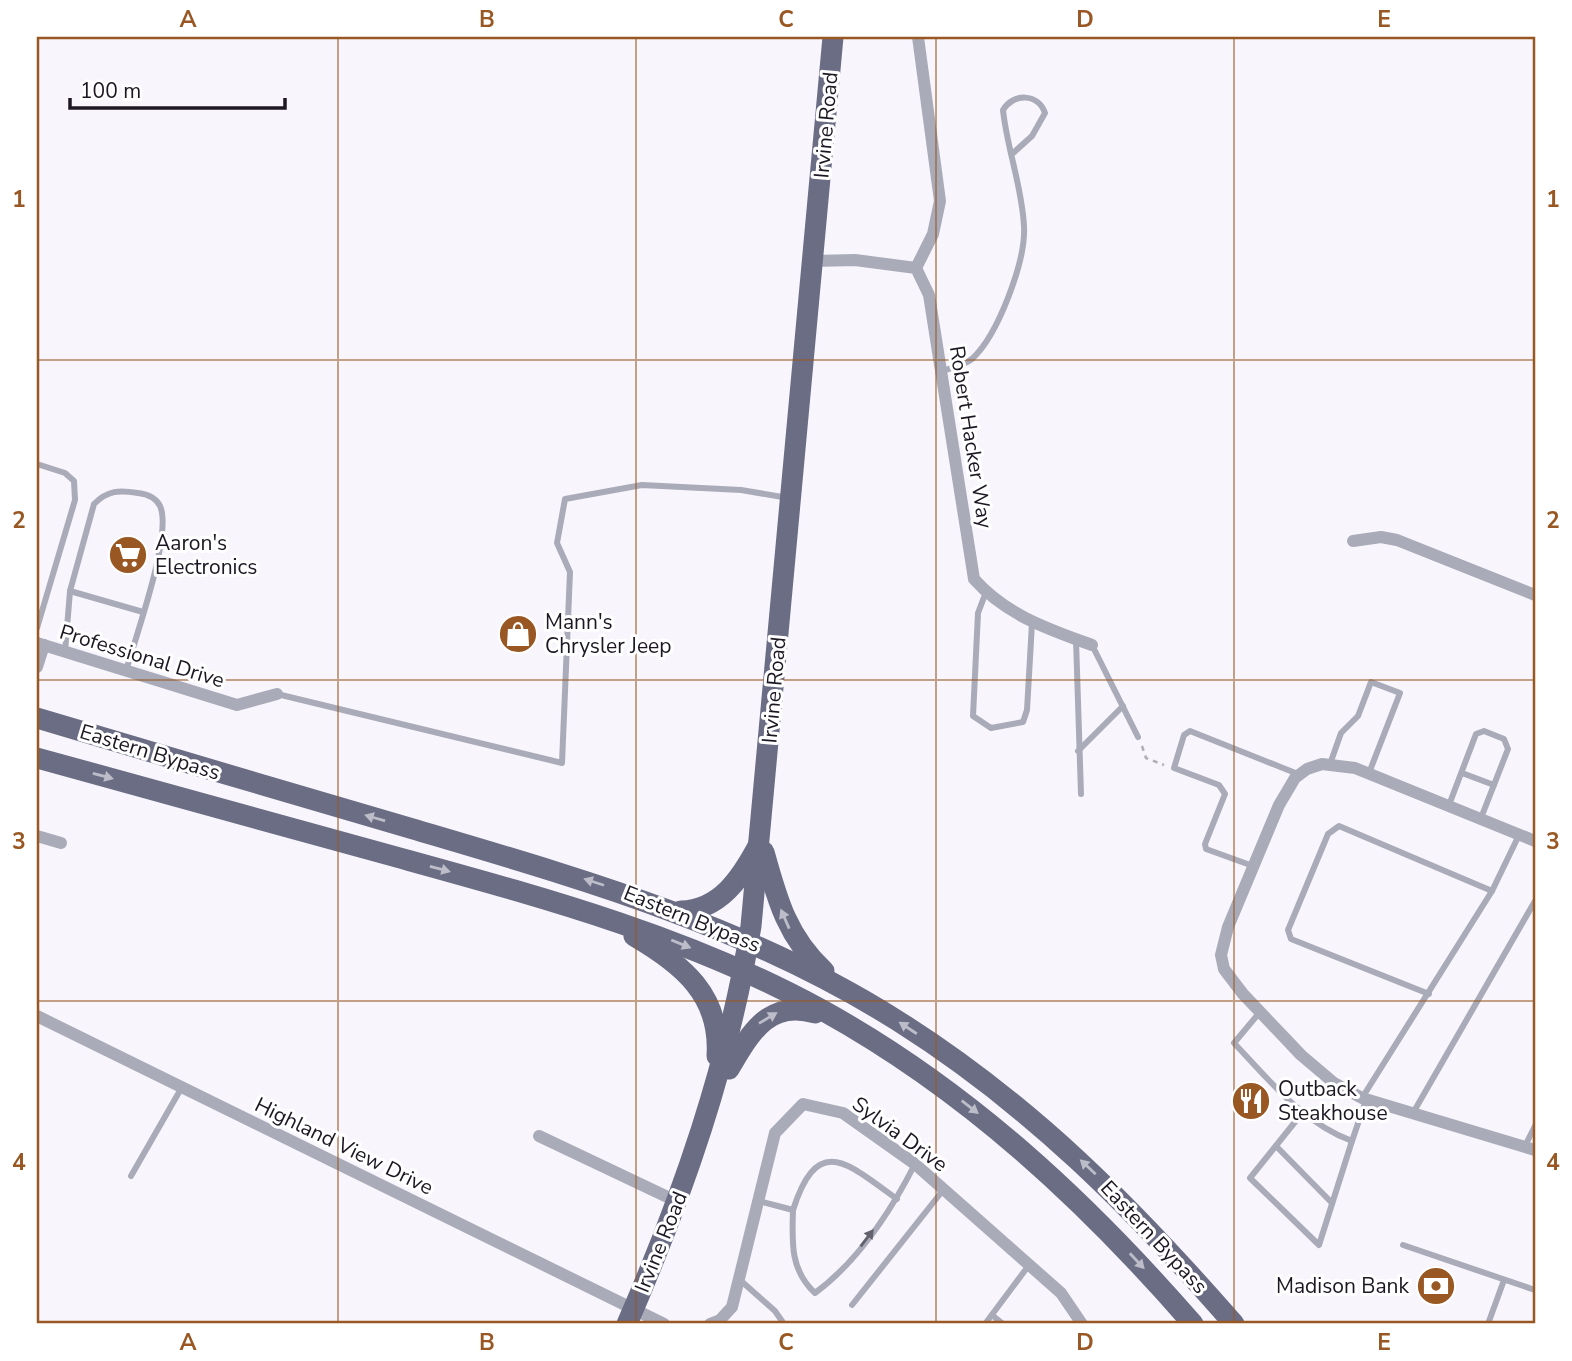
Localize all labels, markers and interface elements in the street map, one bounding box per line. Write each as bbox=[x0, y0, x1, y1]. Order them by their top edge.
text: A bbox=[179, 4, 197, 35]
text: B bbox=[479, 4, 495, 35]
text: C bbox=[778, 4, 794, 35]
text: D bbox=[1076, 4, 1094, 35]
text: E bbox=[1377, 4, 1391, 35]
scale bar bbox=[70, 66, 285, 110]
street label: Irvine Road bbox=[807, 71, 845, 179]
text: 100 m bbox=[80, 77, 141, 105]
text: 1 bbox=[12, 184, 26, 215]
text: 1 bbox=[1546, 184, 1560, 215]
street label: Robert Hacker Way bbox=[943, 344, 999, 531]
text: 2 bbox=[12, 505, 26, 536]
text: 2 bbox=[1546, 505, 1560, 536]
place label: Aaron's Electronics bbox=[155, 529, 257, 581]
supermarket icon: Aaron's Electronics bbox=[107, 534, 149, 576]
place label: Mann's Chrysler Jeep bbox=[545, 608, 671, 660]
shop icon: Mann's Chrysler Jeep bbox=[497, 613, 539, 655]
street label: Professional Drive bbox=[56, 618, 228, 694]
street label: Irvine Road bbox=[755, 636, 793, 744]
street label: Eastern Bypass bbox=[77, 717, 223, 787]
one-way arrow bbox=[92, 772, 113, 782]
one-way arrow bbox=[364, 813, 385, 823]
text: 3 bbox=[12, 826, 26, 857]
text: 3 bbox=[1546, 826, 1560, 857]
one-way arrow bbox=[429, 864, 451, 875]
one-way arrow bbox=[583, 876, 604, 887]
street label: Eastern Bypass bbox=[620, 879, 764, 959]
one-way arrow bbox=[779, 909, 791, 929]
one-way arrow bbox=[670, 938, 691, 949]
one-way arrow bbox=[759, 1011, 778, 1024]
one-way arrow bbox=[898, 1021, 918, 1034]
place label: Outback Steakhouse bbox=[1278, 1075, 1388, 1127]
restaurant icon: Outback Steakhouse bbox=[1230, 1080, 1272, 1122]
street label: Sylvia Drive bbox=[847, 1090, 953, 1178]
street label: Highland View Drive bbox=[250, 1091, 438, 1201]
one-way arrow bbox=[961, 1099, 979, 1113]
text: 4 bbox=[12, 1147, 26, 1178]
text: 4 bbox=[1546, 1147, 1560, 1178]
one-way arrow bbox=[1080, 1159, 1097, 1175]
street label: Eastern Bypass bbox=[1094, 1174, 1214, 1300]
street label: Irvine Road bbox=[628, 1187, 694, 1297]
one-way arrow bbox=[859, 1229, 873, 1247]
one-way arrow bbox=[1129, 1252, 1145, 1269]
bank icon: Madison Bank bbox=[1415, 1265, 1457, 1307]
place label: Madison Bank bbox=[1276, 1272, 1409, 1300]
text: A bbox=[179, 1327, 197, 1358]
text: B bbox=[479, 1327, 495, 1358]
text: C bbox=[778, 1327, 794, 1358]
text: D bbox=[1076, 1327, 1094, 1358]
text: E bbox=[1377, 1327, 1391, 1358]

